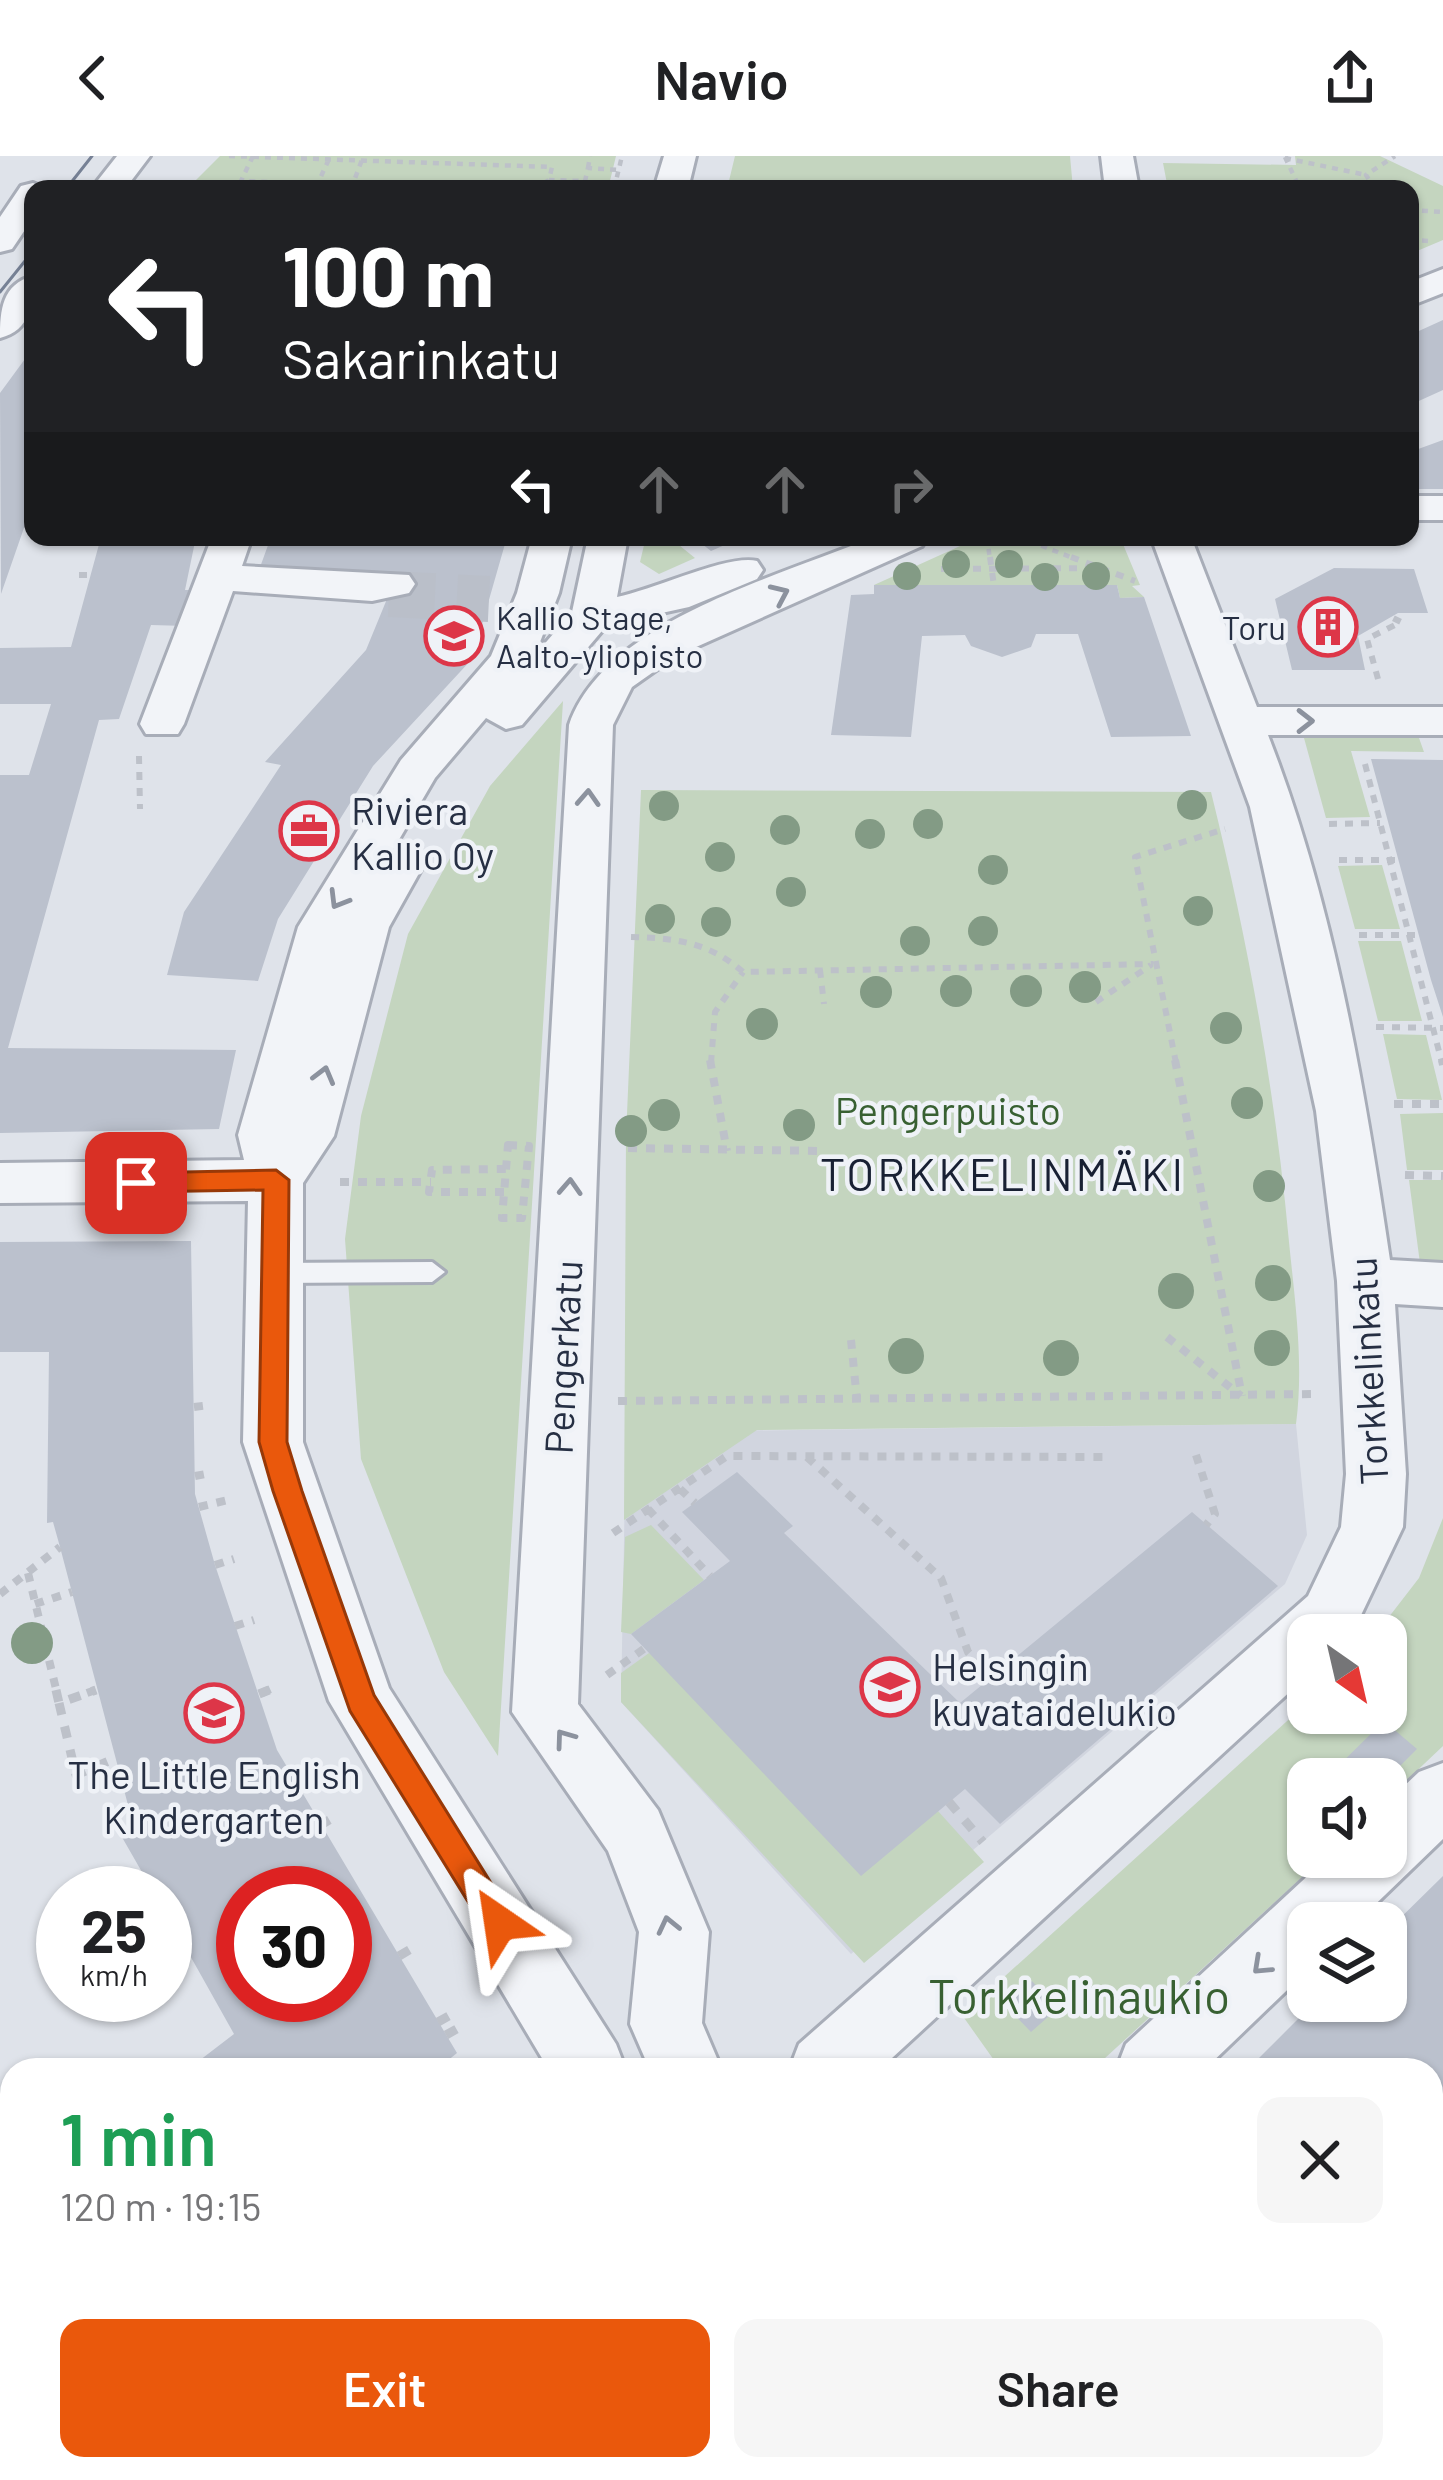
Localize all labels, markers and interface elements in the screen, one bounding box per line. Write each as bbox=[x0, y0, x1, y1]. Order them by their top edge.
icon: back bbox=[60, 45, 126, 111]
icon: share bbox=[1317, 45, 1383, 111]
text: Navio bbox=[654, 46, 789, 111]
text: 100 m bbox=[282, 223, 494, 324]
icon: left bbox=[84, 228, 240, 384]
text: Sakarinkatu bbox=[282, 325, 560, 390]
icon: left bbox=[500, 456, 566, 522]
icon: ahead bbox=[626, 456, 692, 522]
icon: ahead bbox=[752, 456, 818, 522]
icon: right bbox=[878, 456, 944, 522]
one-way arrow bbox=[768, 585, 789, 609]
building icon: Toru bbox=[1297, 596, 1359, 658]
place label: Kallio Stage, Aalto-yliopisto bbox=[496, 597, 704, 675]
school or university icon: Kallio Stage, Aalto-yliopisto bbox=[423, 605, 485, 667]
place label: Toru bbox=[1222, 607, 1286, 647]
one-way arrow bbox=[1297, 708, 1315, 734]
place label: Riviera Kallio Oy bbox=[351, 786, 494, 878]
one-way arrow bbox=[575, 788, 601, 807]
office icon: Riviera Kallio Oy bbox=[278, 800, 340, 862]
one-way arrow bbox=[330, 887, 352, 909]
one-way arrow bbox=[309, 1065, 334, 1085]
park label: Pengerpuisto bbox=[835, 1086, 1061, 1133]
pin bbox=[85, 1132, 187, 1234]
district label: TORKKELINMÄKI bbox=[820, 1146, 1186, 1200]
icon: arrive bbox=[103, 1150, 169, 1216]
one-way arrow bbox=[557, 1177, 583, 1196]
street label: Torkkelinkatu bbox=[1338, 1256, 1396, 1486]
street label: Pengerkatu bbox=[533, 1259, 591, 1455]
north arrow bbox=[1287, 1614, 1407, 1734]
map controls bbox=[1287, 1614, 1407, 2022]
place label: Helsingin kuvataidelukio bbox=[932, 1642, 1177, 1734]
school or university icon: Helsingin kuvataidelukio bbox=[859, 1656, 921, 1718]
school or university icon: The Little English Kindergarten bbox=[183, 1682, 245, 1744]
one-way arrow bbox=[557, 1730, 579, 1751]
place label: The Little English Kindergarten bbox=[67, 1750, 361, 1842]
button: sound bbox=[1287, 1758, 1407, 1878]
position arrow bbox=[437, 1860, 563, 1986]
speed limit sign: 30 bbox=[216, 1866, 372, 2022]
text: 25 bbox=[81, 1893, 147, 1965]
button: layers bbox=[1287, 1902, 1407, 2022]
one-way arrow bbox=[657, 1915, 682, 1936]
one-way arrow bbox=[1254, 1952, 1275, 1974]
text: km/h bbox=[80, 1956, 148, 1992]
park label: Torkkelinaukio bbox=[928, 1966, 1230, 2024]
text: 1 min bbox=[60, 2094, 217, 2180]
button: close bbox=[1257, 2097, 1383, 2223]
text: 120 m · 19:15 bbox=[60, 2182, 261, 2229]
button: Exit bbox=[60, 2319, 710, 2457]
button: Share bbox=[734, 2319, 1383, 2457]

